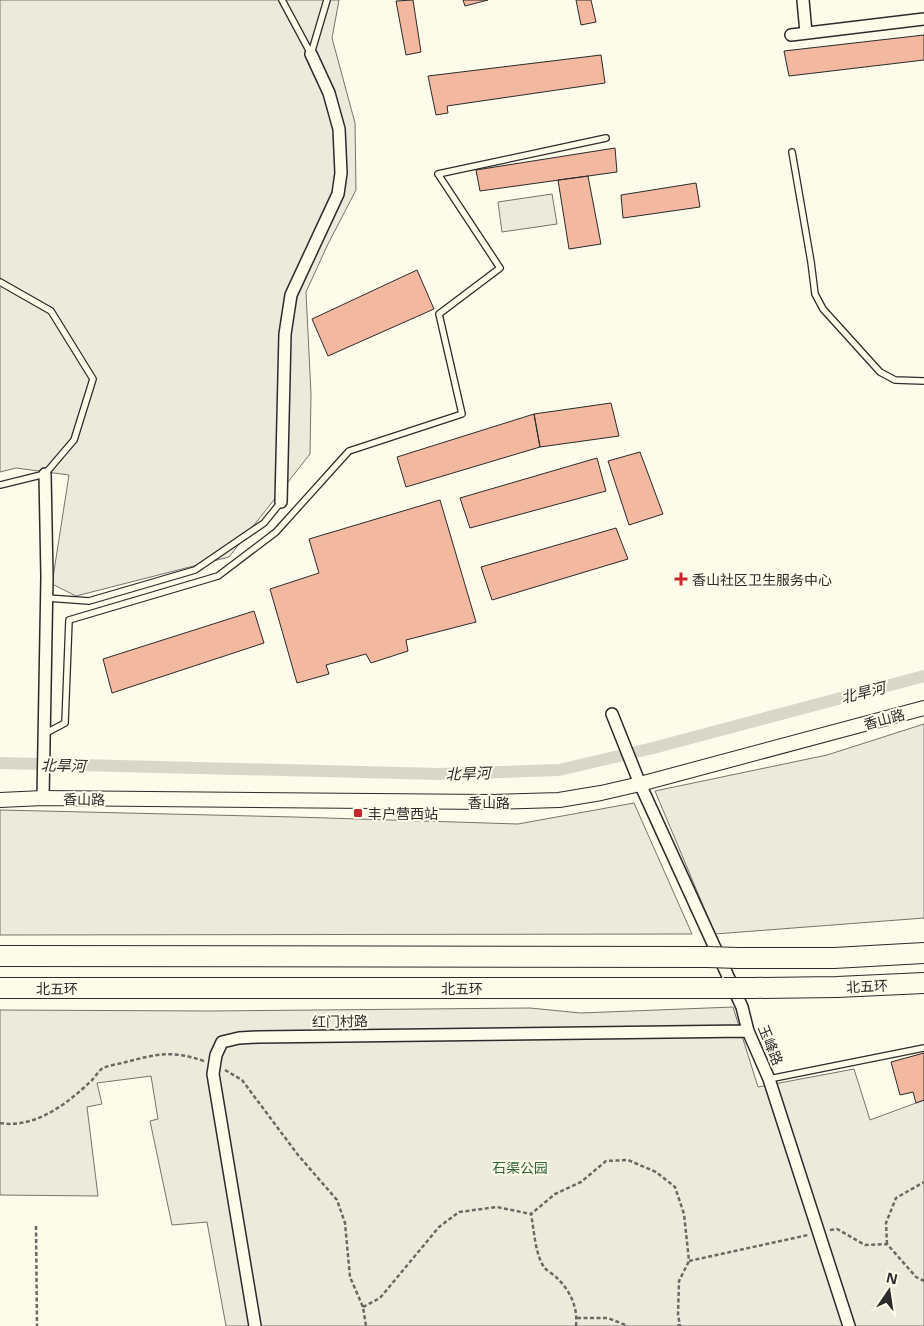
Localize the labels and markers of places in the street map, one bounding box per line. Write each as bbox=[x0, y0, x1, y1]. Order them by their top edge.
place label: 香山社区卫生服务中心 bbox=[692, 570, 832, 589]
marker: 香山社区卫生服务中心 bbox=[674, 572, 688, 586]
place label: 丰户营西站 bbox=[368, 804, 438, 823]
marker: 丰户营西站 bbox=[352, 807, 364, 819]

